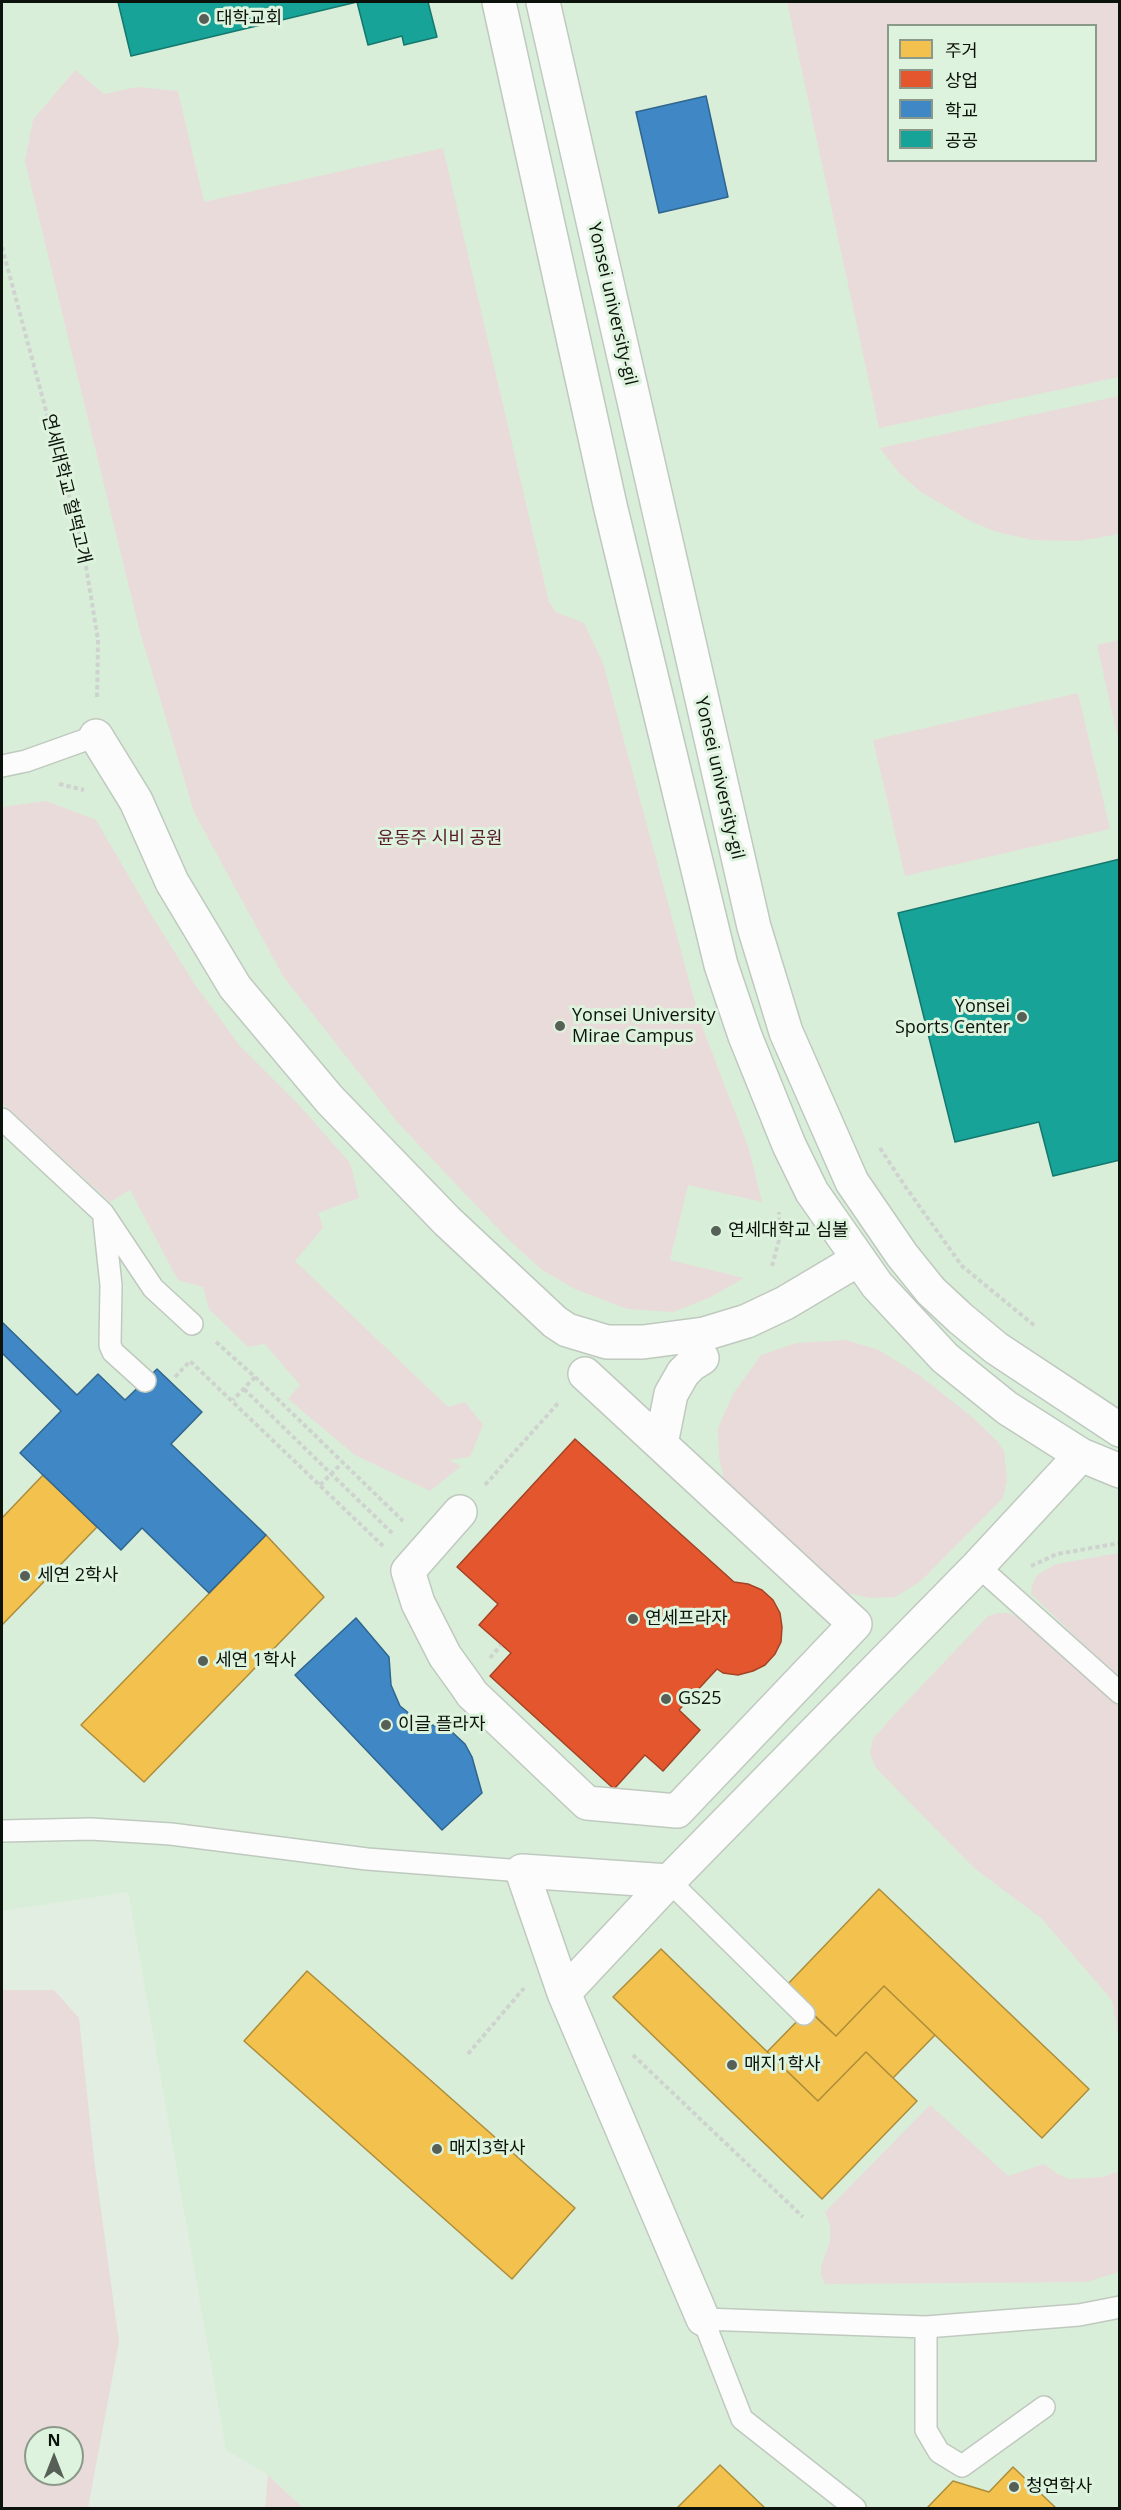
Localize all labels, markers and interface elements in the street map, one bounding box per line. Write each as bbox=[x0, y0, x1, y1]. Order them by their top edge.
place label: 대학교회 bbox=[216, 8, 282, 30]
marker: 대학교회 bbox=[197, 12, 211, 26]
legend bbox=[887, 24, 1097, 162]
text: 주거 bbox=[945, 38, 978, 62]
text: 상업 bbox=[945, 68, 978, 92]
text: 학교 bbox=[945, 98, 978, 122]
text: 공공 bbox=[945, 128, 978, 152]
street label: Yonsei university-gil bbox=[583, 221, 641, 387]
street label: 연세대학교 헐떡고개 bbox=[37, 412, 95, 566]
street label: Yonsei university-gil bbox=[690, 695, 748, 861]
park label: 윤동주 시비 공원 bbox=[377, 828, 503, 850]
place label: Yonsei Sports Center bbox=[895, 996, 1010, 1038]
place label: Yonsei University Mirae Campus bbox=[572, 1005, 716, 1048]
marker: Yonsei Sports Center bbox=[1015, 1010, 1029, 1024]
marker: Yonsei University Mirae Campus bbox=[553, 1019, 567, 1033]
place label: 연세대학교 심볼 bbox=[728, 1220, 849, 1242]
marker: 연세대학교 심볼 bbox=[709, 1224, 723, 1238]
place label: 세연 2학사 bbox=[37, 1565, 118, 1587]
marker: 세연 2학사 bbox=[18, 1569, 32, 1583]
place label: 연세프라자 bbox=[645, 1608, 728, 1630]
marker: 연세프라자 bbox=[626, 1612, 640, 1626]
place label: 세연 1학사 bbox=[215, 1650, 296, 1672]
marker: 세연 1학사 bbox=[196, 1654, 210, 1668]
place label: GS25 bbox=[678, 1688, 722, 1710]
marker: GS25 bbox=[659, 1692, 673, 1706]
place label: 이글 플라자 bbox=[398, 1714, 485, 1736]
marker: 이글 플라자 bbox=[379, 1718, 393, 1732]
place label: 매지1학사 bbox=[744, 2054, 821, 2076]
marker: 매지1학사 bbox=[725, 2058, 739, 2072]
place label: 매지3학사 bbox=[449, 2138, 526, 2160]
marker: 매지3학사 bbox=[430, 2142, 444, 2156]
north arrow bbox=[24, 2426, 84, 2486]
text: N bbox=[47, 2429, 61, 2451]
place label: 청연학사 bbox=[1026, 2476, 1092, 2498]
marker: 청연학사 bbox=[1007, 2480, 1021, 2494]

